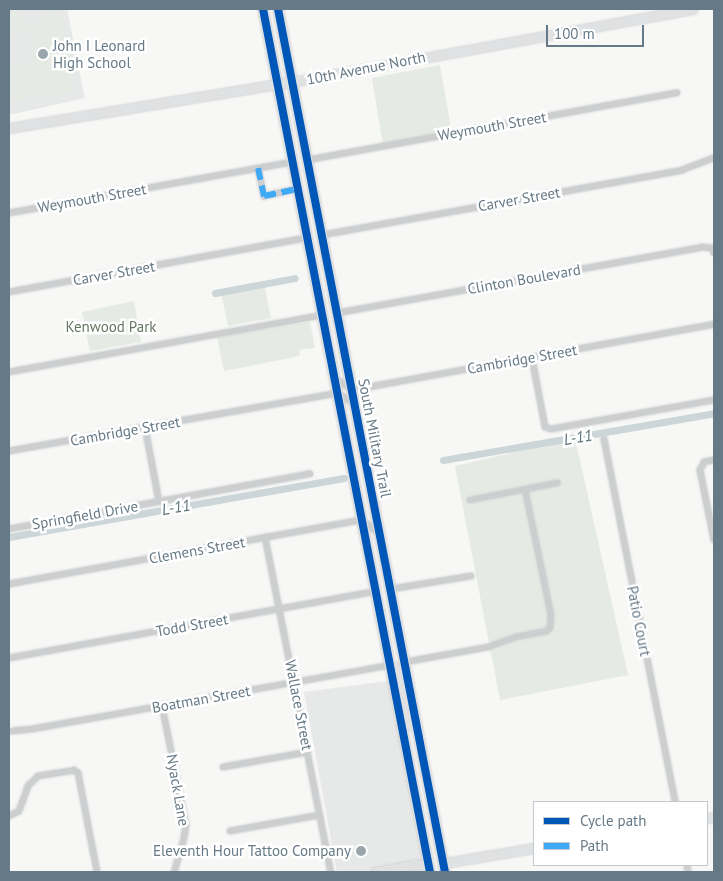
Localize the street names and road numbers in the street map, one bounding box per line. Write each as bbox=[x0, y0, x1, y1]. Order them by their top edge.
street label: 10th Avenue North bbox=[305, 48, 427, 88]
street label: Weymouth Street bbox=[436, 108, 548, 144]
street label: Weymouth Street bbox=[36, 180, 148, 216]
street label: Carver Street bbox=[477, 183, 561, 215]
street label: Carver Street bbox=[72, 257, 156, 289]
street label: Clinton Boulevard bbox=[466, 260, 582, 298]
street label: Cambridge Street bbox=[466, 340, 578, 378]
street label: South Military Trail bbox=[355, 376, 395, 500]
street label: Cambridge Street bbox=[69, 412, 181, 450]
street label: Springfield Drive bbox=[31, 497, 139, 533]
street label: Clemens Street bbox=[148, 533, 246, 567]
street label: Patio Court bbox=[623, 584, 655, 658]
street label: Todd Street bbox=[155, 610, 229, 640]
street label: Wallace Street bbox=[281, 658, 317, 752]
street label: Boatman Street bbox=[150, 682, 252, 716]
street label: Nyack Lane bbox=[163, 752, 193, 828]

